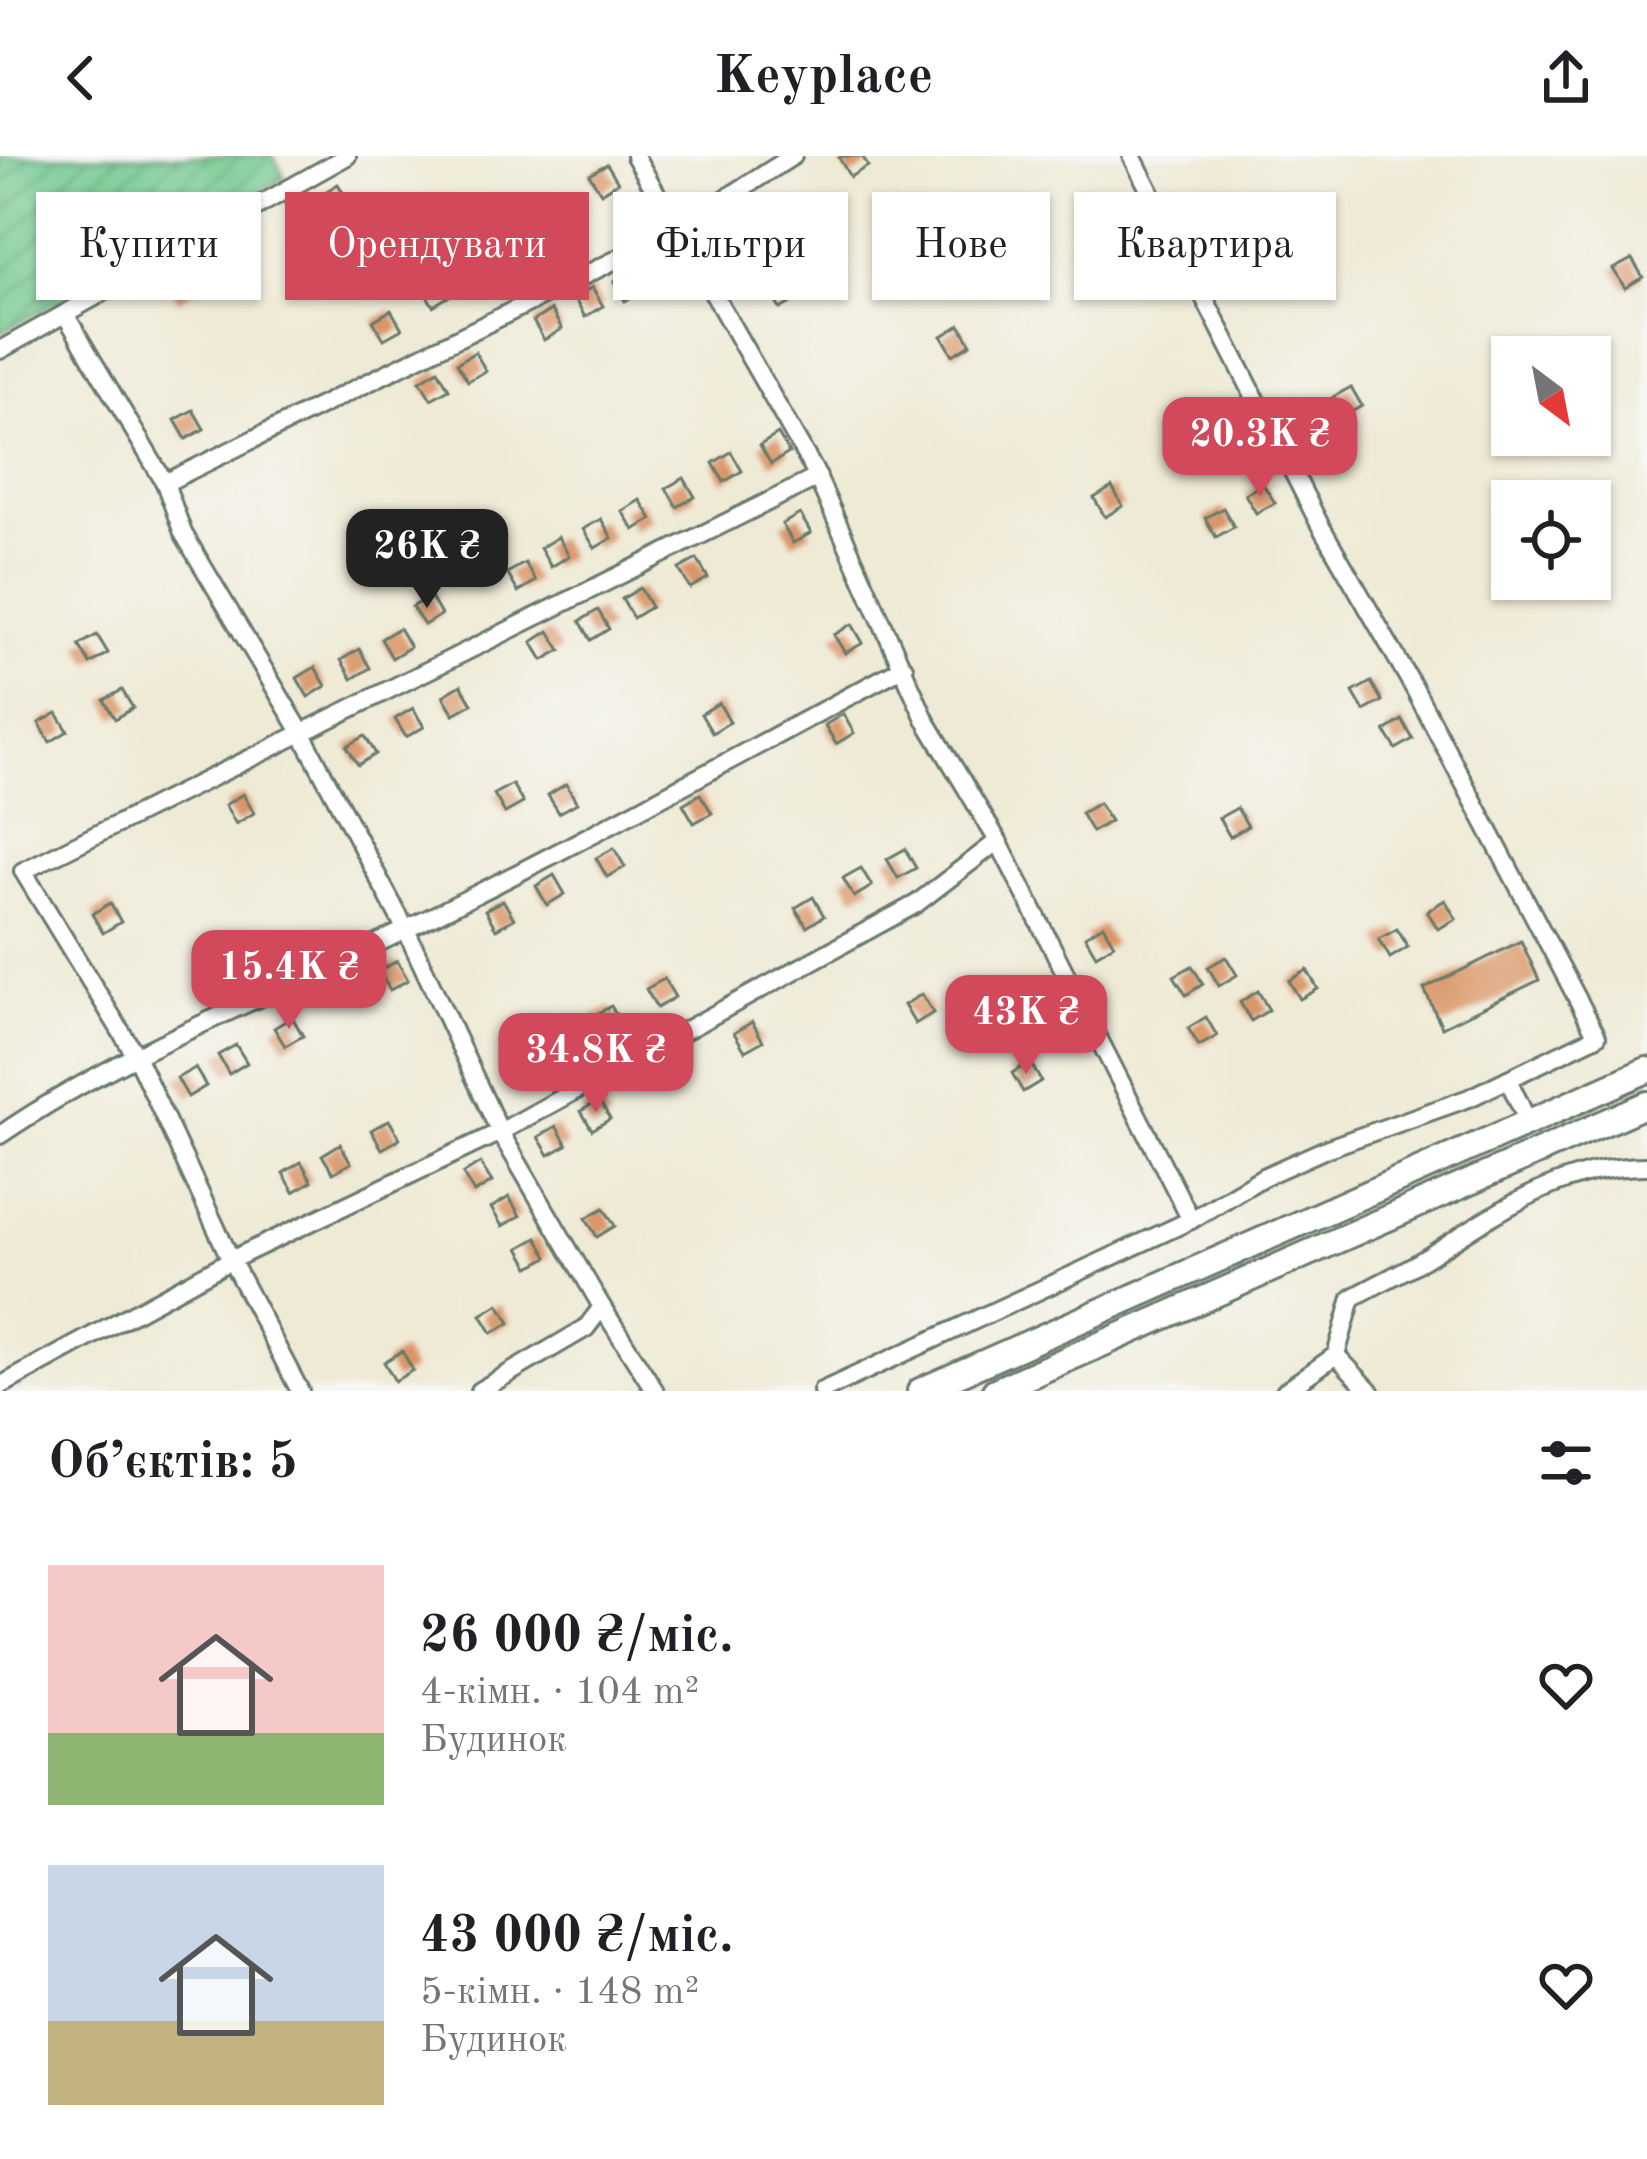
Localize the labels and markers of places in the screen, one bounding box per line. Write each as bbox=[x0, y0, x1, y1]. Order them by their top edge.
pin: 20.3K ₴ bbox=[1149, 397, 1371, 499]
pin: 26K ₴ bbox=[343, 509, 511, 611]
pin: 15.4K ₴ bbox=[178, 930, 400, 1032]
pin: 43K ₴ bbox=[942, 975, 1110, 1077]
pin: 34.8K ₴ bbox=[485, 1013, 707, 1115]

